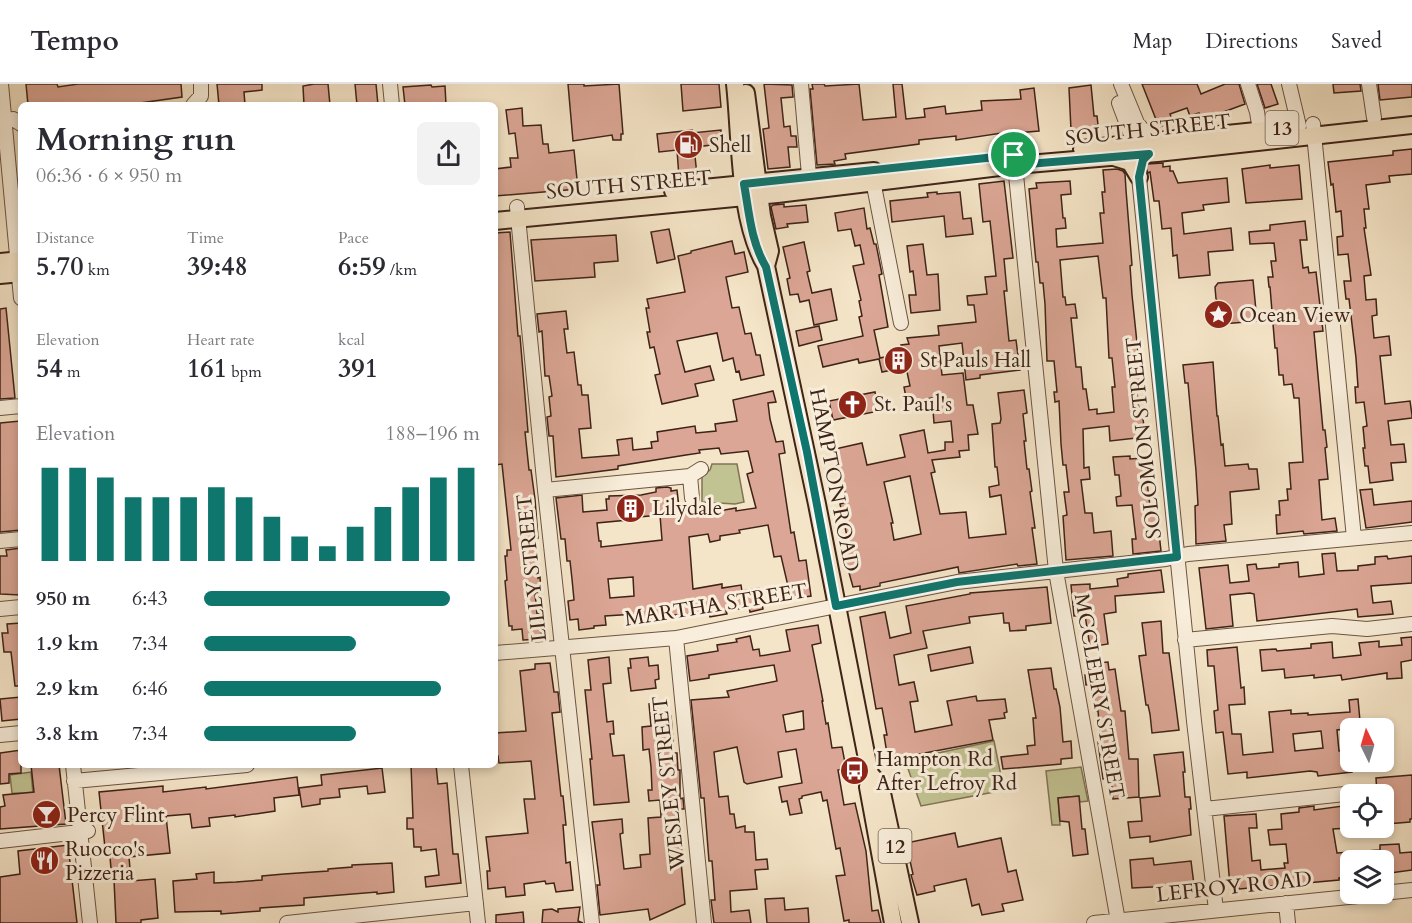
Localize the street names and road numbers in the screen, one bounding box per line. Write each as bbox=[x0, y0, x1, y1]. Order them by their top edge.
street label: SOUTH STREET bbox=[1064, 107, 1232, 153]
road number: 13 bbox=[1266, 111, 1298, 145]
street label: SOUTH STREET bbox=[545, 163, 713, 207]
street label: SOLOMON STREET bbox=[1119, 336, 1169, 540]
street label: HAMPTON ROAD bbox=[802, 386, 866, 574]
street label: LILLY STREET bbox=[510, 493, 554, 643]
street label: MARTHA STREET bbox=[623, 576, 809, 634]
street label: MCCLEERY STREET bbox=[1067, 591, 1131, 801]
street label: WESLEY STREET bbox=[645, 694, 693, 873]
road number: 12 bbox=[878, 829, 912, 863]
street label: LEFROY ROAD bbox=[1155, 864, 1313, 910]

